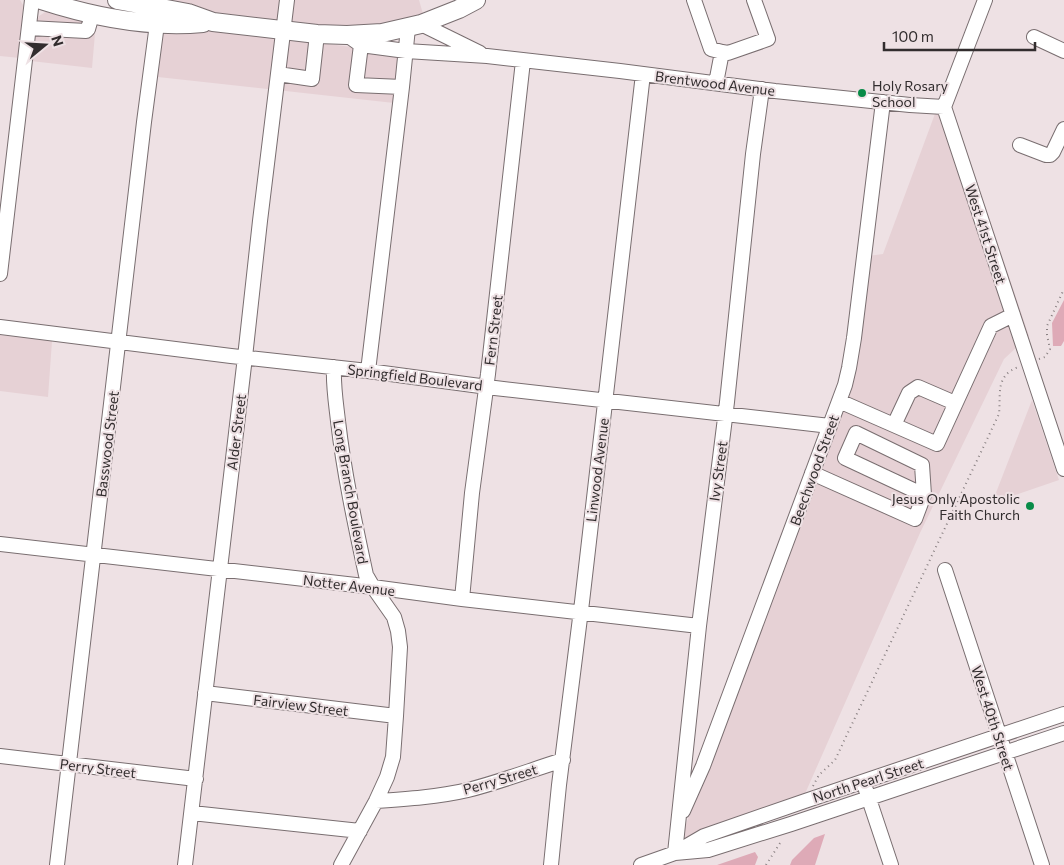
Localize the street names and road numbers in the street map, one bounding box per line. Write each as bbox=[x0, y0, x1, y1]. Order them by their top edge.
street label: Brentwood Avenue bbox=[654, 67, 776, 99]
street label: West 41st Street bbox=[962, 182, 1010, 286]
street label: Fern Street bbox=[480, 293, 506, 366]
street label: Springfield Boulevard bbox=[347, 360, 483, 394]
street label: Basswood Street bbox=[92, 390, 122, 498]
street label: Alder Street bbox=[223, 393, 249, 471]
street label: Beechwood Street bbox=[786, 412, 842, 528]
street label: Linwood Avenue bbox=[582, 417, 612, 523]
street label: Long Branch Boulevard bbox=[330, 419, 372, 565]
street label: Ivy Street bbox=[705, 440, 731, 502]
street label: Notter Avenue bbox=[302, 571, 396, 599]
street label: West 40th Street bbox=[968, 664, 1018, 773]
street label: Fairview Street bbox=[252, 691, 350, 719]
street label: North Pearl Street bbox=[810, 754, 926, 806]
street label: Perry Street bbox=[59, 755, 137, 781]
street label: Perry Street bbox=[461, 760, 539, 798]

